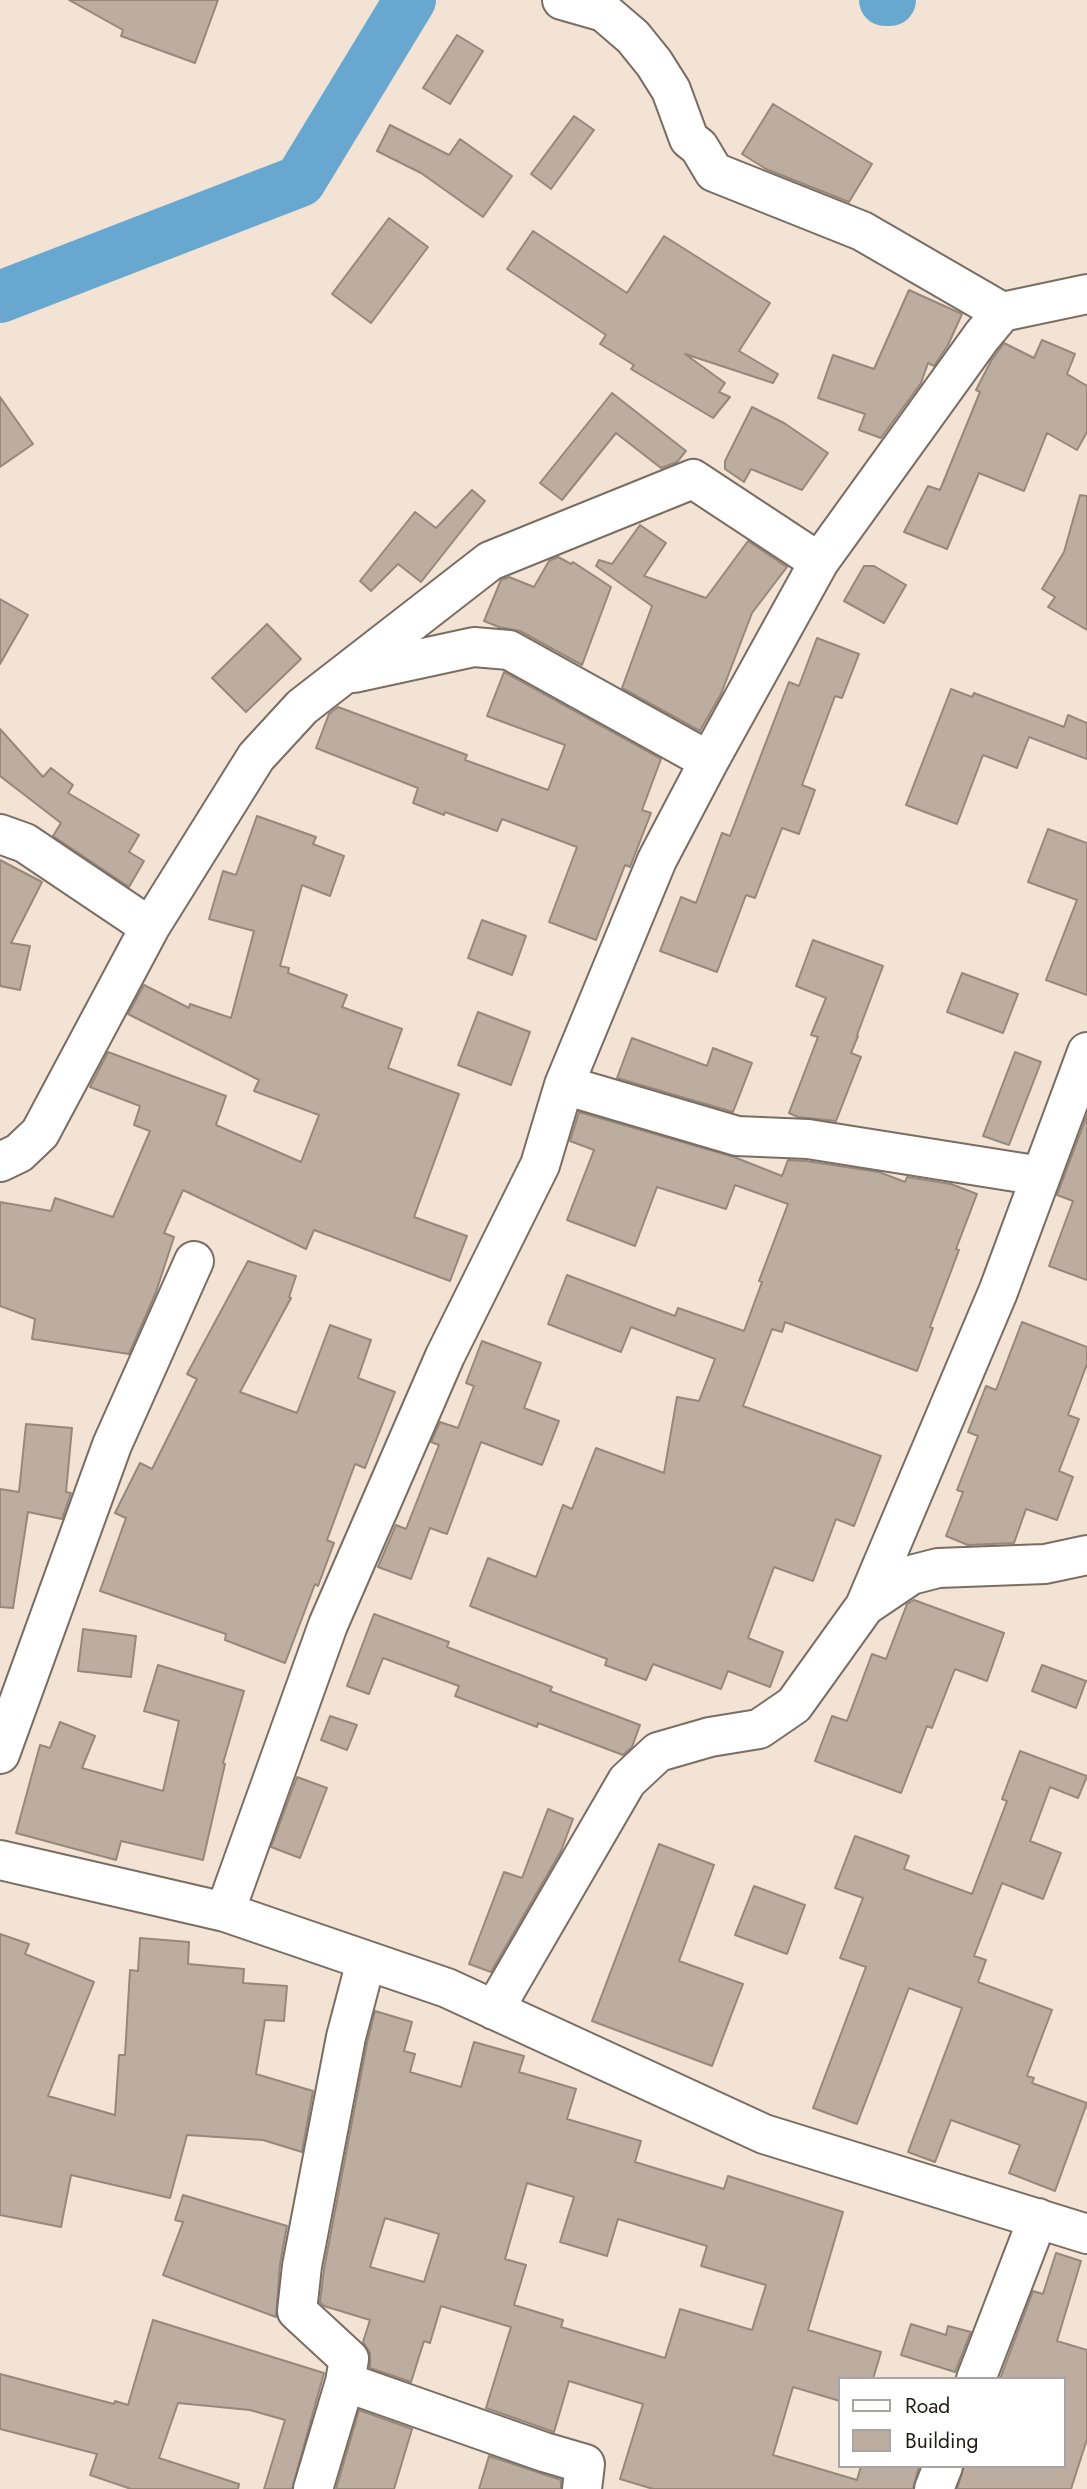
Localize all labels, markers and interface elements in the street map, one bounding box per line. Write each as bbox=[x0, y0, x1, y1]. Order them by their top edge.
legend bbox=[838, 2377, 1066, 2468]
text: Road bbox=[905, 2391, 950, 2421]
text: Building bbox=[905, 2426, 978, 2456]

